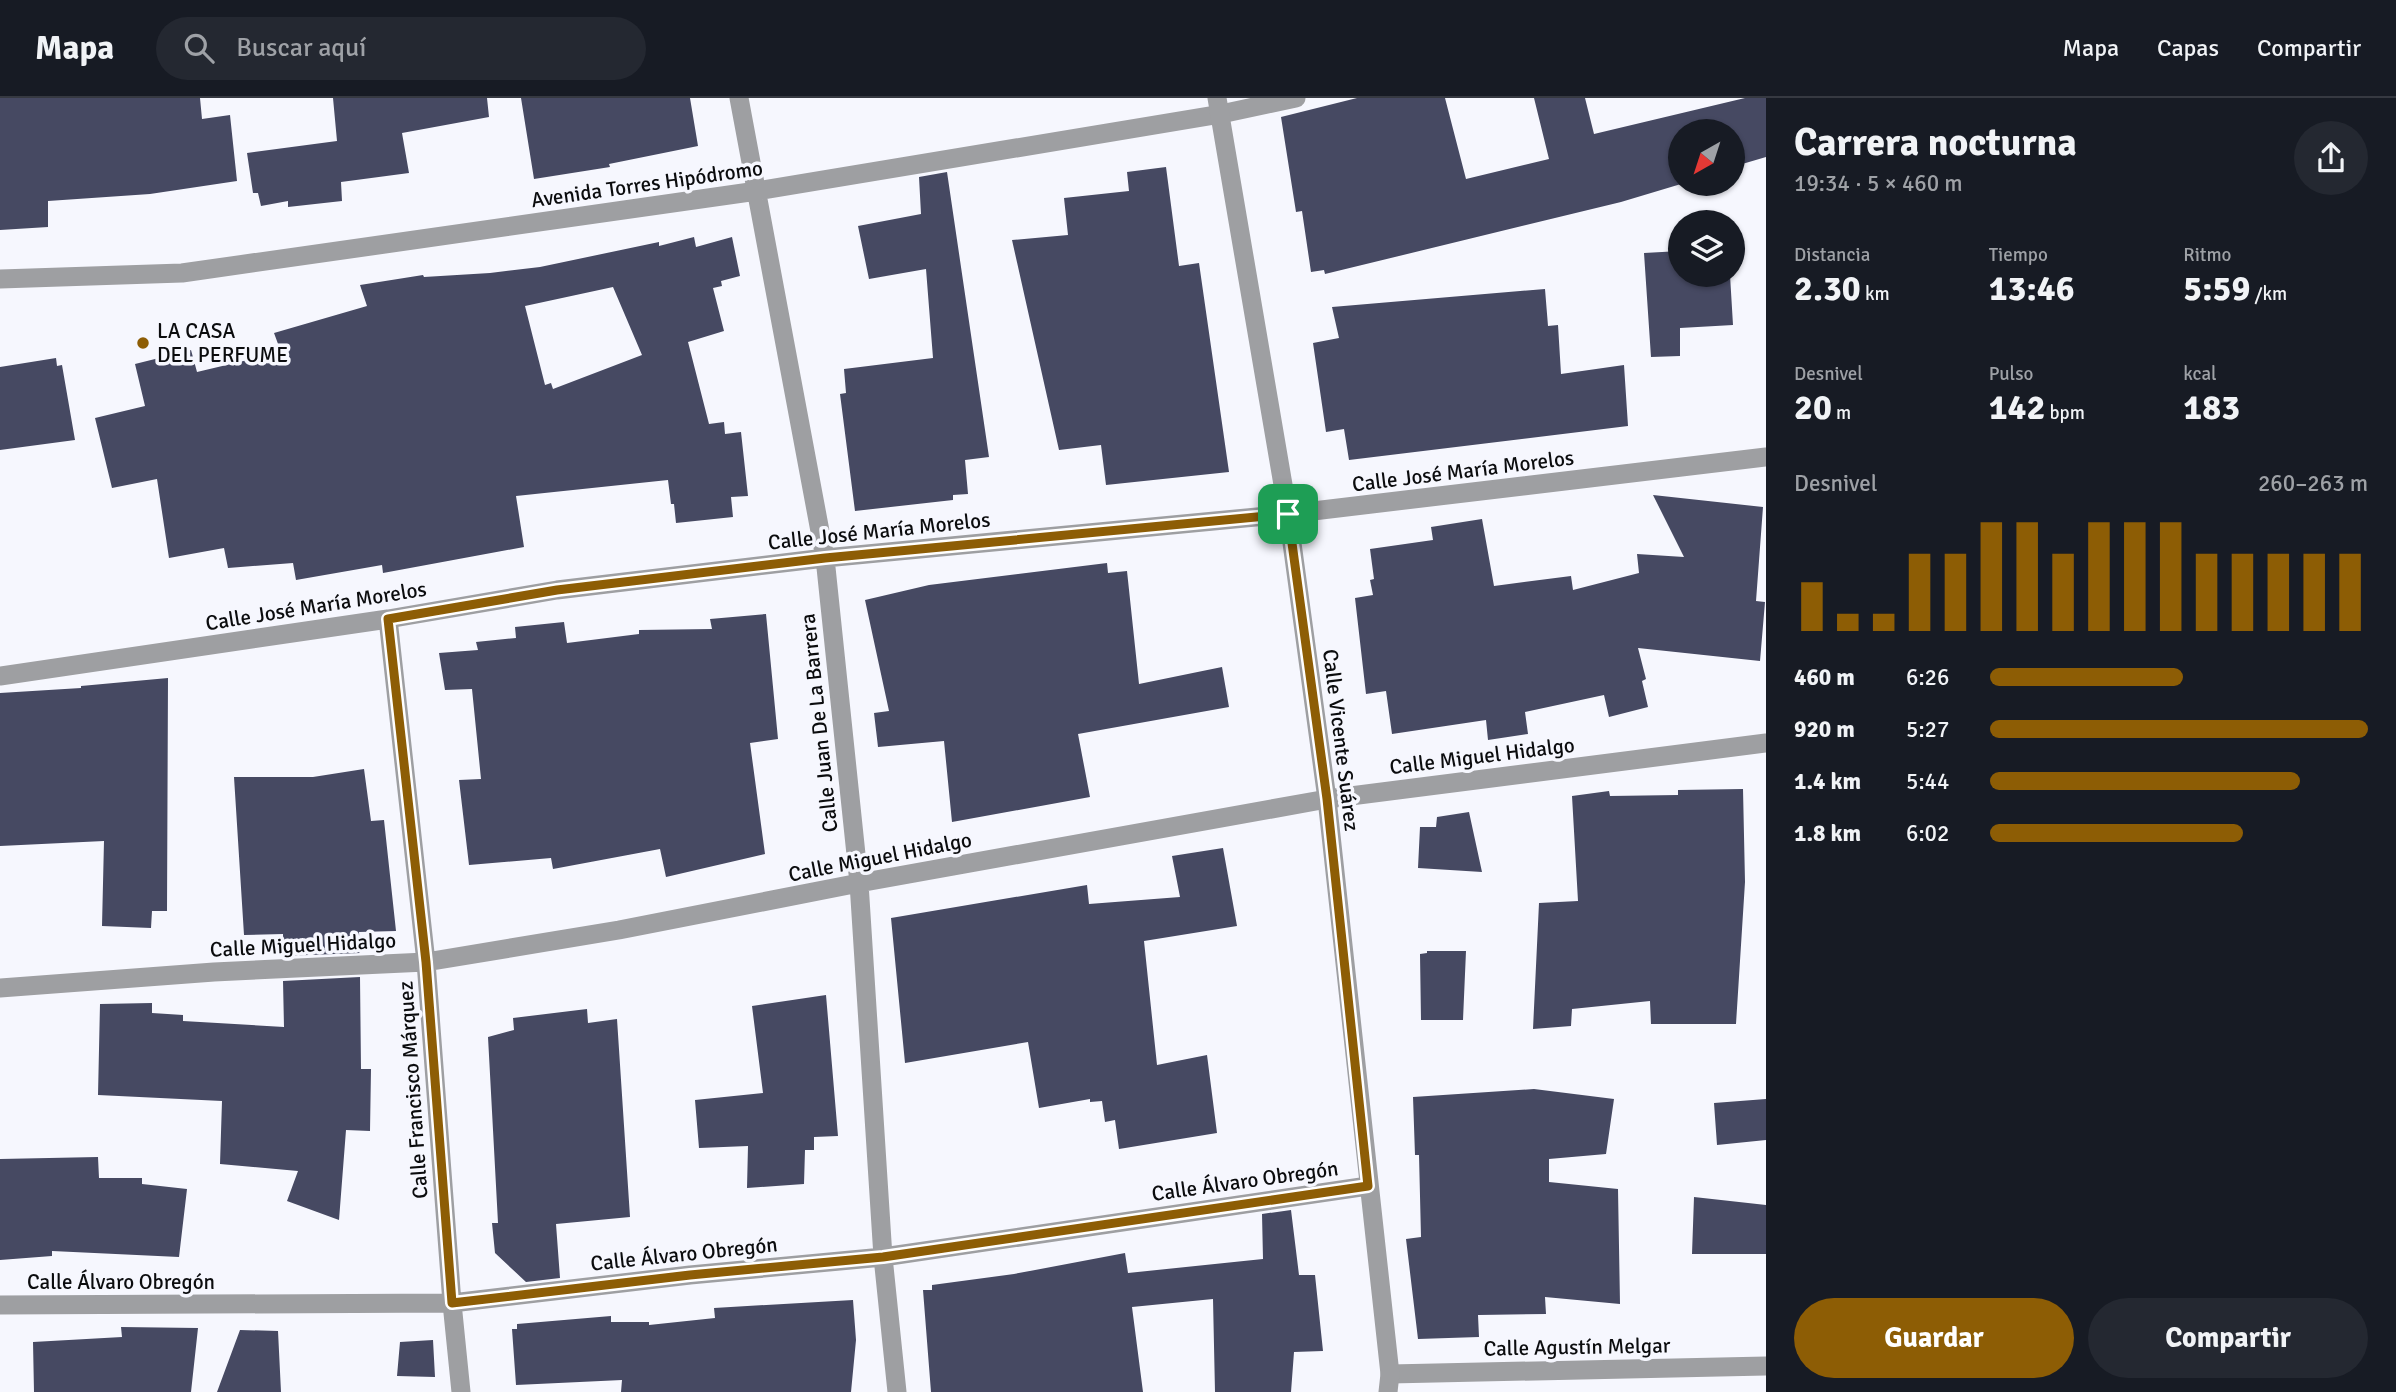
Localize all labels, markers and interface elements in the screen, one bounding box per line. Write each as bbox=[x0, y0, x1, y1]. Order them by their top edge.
search box bbox=[156, 17, 646, 80]
text: Mapa bbox=[35, 28, 114, 69]
icon: search bbox=[180, 29, 218, 67]
text: Buscar aquí bbox=[236, 32, 366, 64]
text: Mapa bbox=[2063, 33, 2119, 63]
text: Capas bbox=[2157, 33, 2219, 63]
text: Compartir bbox=[2257, 33, 2361, 63]
north arrow bbox=[1668, 119, 1745, 196]
map controls bbox=[1668, 119, 1745, 287]
text: Carrera nocturna bbox=[1794, 119, 2077, 166]
button: share bbox=[2294, 121, 2368, 195]
street label: Avenida Torres Hipódromo bbox=[529, 155, 765, 213]
text: 19:34 · 5 × 460 m bbox=[1794, 169, 1963, 198]
button: layers bbox=[1668, 210, 1745, 287]
text: Distancia bbox=[1794, 243, 1870, 267]
text: Tiempo bbox=[1989, 243, 2048, 267]
text: Ritmo bbox=[2183, 243, 2231, 267]
text: 2.30 bbox=[1794, 267, 1861, 310]
text: 13:46 bbox=[1989, 267, 2075, 310]
text: 5:59 bbox=[2183, 267, 2250, 310]
text: km bbox=[1861, 282, 1890, 306]
text: /km bbox=[2250, 282, 2287, 306]
place label: LA CASA DEL PERFUME bbox=[157, 318, 288, 368]
marker: LA CASA DEL PERFUME bbox=[135, 335, 151, 351]
text: Desnivel bbox=[1794, 362, 1863, 386]
text: Pulso bbox=[1989, 362, 2033, 386]
text: kcal bbox=[2183, 362, 2217, 386]
text: 20 bbox=[1794, 386, 1832, 429]
text: 142 bbox=[1989, 386, 2045, 429]
text: 183 bbox=[2183, 386, 2240, 429]
text: m bbox=[1832, 401, 1851, 425]
text: bpm bbox=[2045, 401, 2085, 425]
street label: Calle José María Morelos bbox=[1351, 444, 1575, 498]
text: Desnivel bbox=[1794, 469, 1877, 498]
text: 260–263 m bbox=[2258, 469, 2368, 498]
pin bbox=[1258, 484, 1318, 544]
icon: arrive bbox=[1269, 495, 1307, 533]
street label: Calle José María Morelos bbox=[767, 506, 991, 556]
street label: Calle José María Morelos bbox=[204, 576, 428, 636]
street label: Calle Juan De La Barrera bbox=[795, 612, 843, 834]
street label: Calle Vicente Suárez bbox=[1317, 648, 1365, 832]
text: 460 m bbox=[1794, 663, 1855, 692]
text: 6:26 bbox=[1906, 663, 1949, 692]
text: 920 m bbox=[1794, 715, 1855, 744]
text: 5:27 bbox=[1906, 715, 1949, 744]
street label: Calle Miguel Hidalgo bbox=[1388, 732, 1576, 780]
text: 1.4 km bbox=[1794, 767, 1861, 796]
text: 5:44 bbox=[1906, 767, 1949, 796]
text: 1.8 km bbox=[1794, 819, 1861, 848]
text: 6:02 bbox=[1906, 819, 1949, 848]
street label: Calle Miguel Hidalgo bbox=[786, 826, 974, 888]
street label: Calle Miguel Hidalgo bbox=[209, 927, 397, 963]
street label: Calle Francisco Márquez bbox=[392, 980, 434, 1200]
street label: Calle Álvaro Obregón bbox=[1150, 1155, 1340, 1207]
street label: Calle Álvaro Obregón bbox=[589, 1231, 779, 1277]
street label: Calle Álvaro Obregón bbox=[27, 1269, 215, 1295]
button: Guardar bbox=[1794, 1298, 2074, 1378]
button: Compartir bbox=[2088, 1298, 2368, 1378]
street label: Calle Agustín Melgar bbox=[1483, 1332, 1671, 1362]

